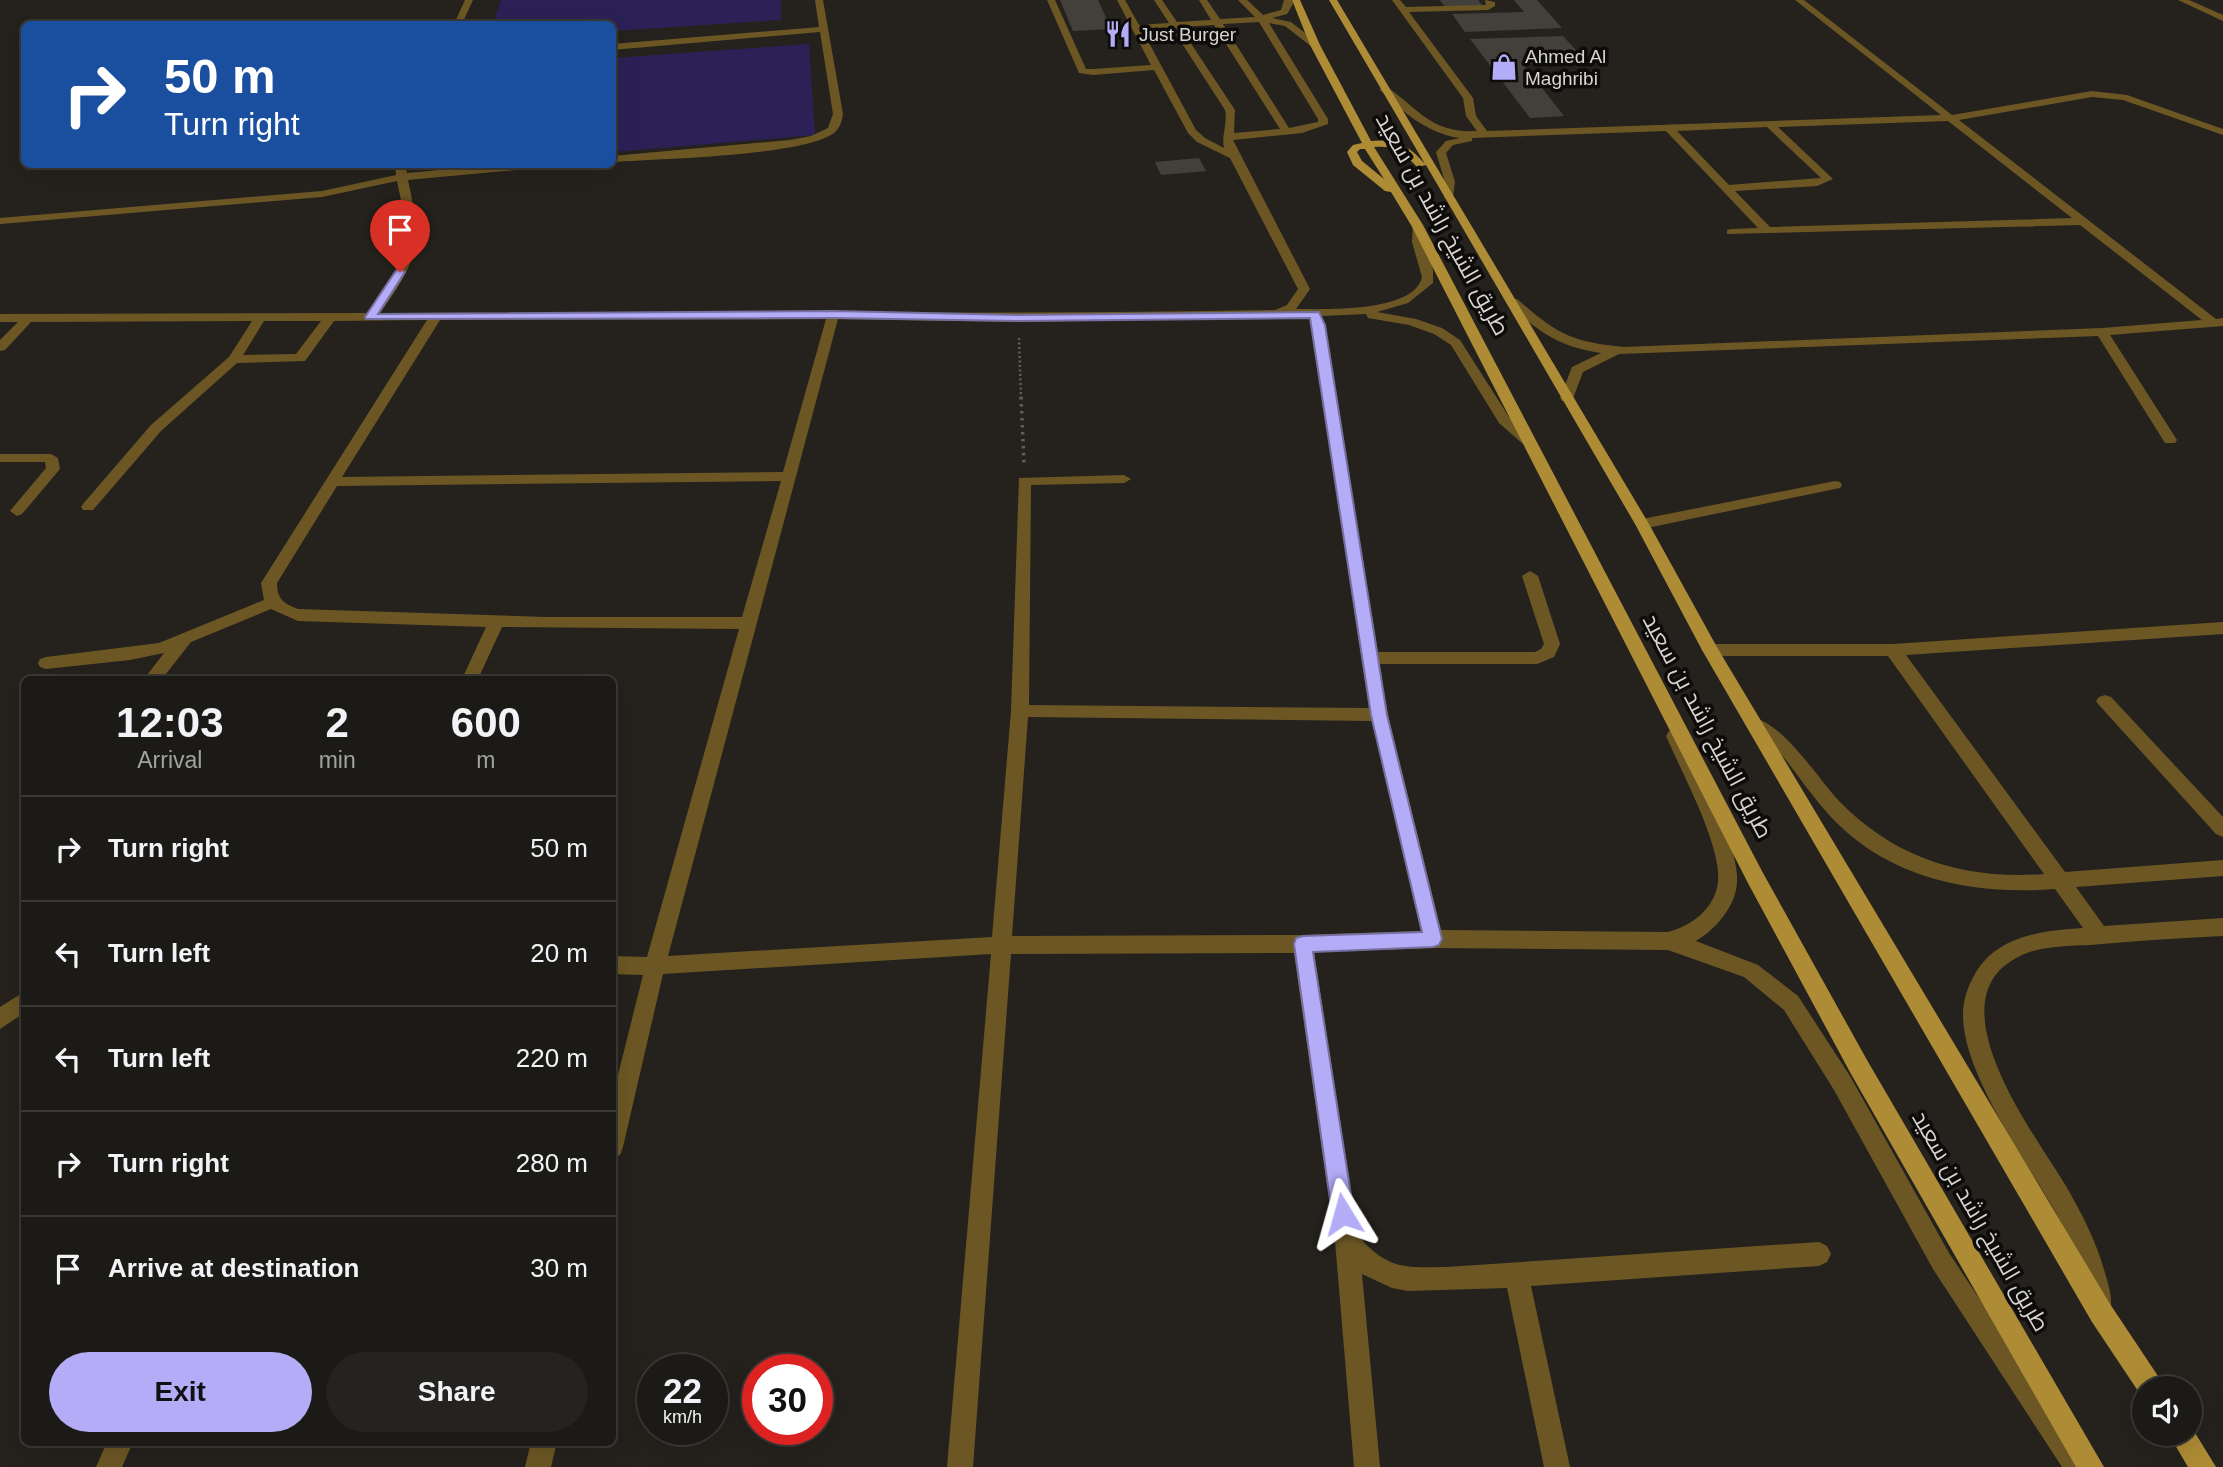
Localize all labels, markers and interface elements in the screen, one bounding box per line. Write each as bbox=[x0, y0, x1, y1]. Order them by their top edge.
restaurant icon: Just Burger bbox=[1103, 19, 1133, 49]
place label: Just Burger bbox=[1139, 24, 1237, 45]
place label: Ahmed Al Maghribi bbox=[1525, 46, 1606, 89]
icon: right bbox=[49, 49, 140, 140]
text: 50 m bbox=[164, 49, 276, 103]
shop icon: Ahmed Al Maghribi bbox=[1489, 52, 1519, 82]
text: Turn right bbox=[164, 106, 300, 142]
street label: طريق الشيخ راشد بن سعيد bbox=[1368, 108, 1515, 341]
pin bbox=[370, 200, 430, 272]
icon: arrive bbox=[381, 211, 419, 249]
street label: طريق الشيخ راشد بن سعيد bbox=[1635, 609, 1778, 844]
text: 12:03 bbox=[116, 699, 224, 746]
text: 2 bbox=[325, 699, 349, 746]
text: 600 bbox=[451, 699, 521, 746]
text: Arrival bbox=[137, 747, 202, 773]
text: min bbox=[319, 747, 356, 773]
text: m bbox=[476, 747, 495, 773]
icon: right bbox=[49, 830, 87, 868]
text: Turn right bbox=[108, 833, 229, 863]
text: 50 m bbox=[530, 833, 588, 863]
icon: left bbox=[49, 935, 87, 973]
text: Turn left bbox=[108, 938, 210, 968]
text: 20 m bbox=[530, 938, 588, 968]
icon: left bbox=[49, 1040, 87, 1078]
text: Turn left bbox=[108, 1043, 210, 1073]
text: 220 m bbox=[516, 1043, 588, 1073]
street label: طريق الشيخ راشد بن سعيد bbox=[1905, 1106, 2055, 1337]
icon: right bbox=[49, 1145, 87, 1183]
text: Turn right bbox=[108, 1148, 229, 1178]
text: 280 m bbox=[516, 1148, 588, 1178]
position arrow bbox=[1306, 1177, 1380, 1251]
icon: arrive bbox=[49, 1250, 87, 1288]
text: Arrive at destination bbox=[108, 1253, 359, 1283]
text: 30 m bbox=[530, 1253, 588, 1283]
button: Exit bbox=[49, 1352, 312, 1432]
button: Share bbox=[326, 1352, 588, 1432]
speed limit sign: 30 bbox=[742, 1354, 833, 1445]
text: 22 bbox=[663, 1371, 702, 1410]
map controls bbox=[2132, 1376, 2202, 1446]
button: sound bbox=[2132, 1376, 2202, 1446]
text: km/h bbox=[663, 1407, 702, 1427]

